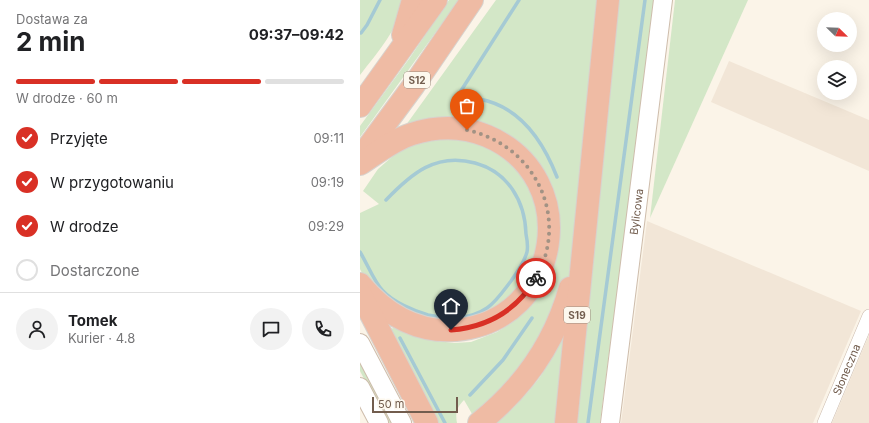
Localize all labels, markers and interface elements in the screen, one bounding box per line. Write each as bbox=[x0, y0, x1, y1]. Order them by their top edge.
text: Dostawa za bbox=[16, 11, 88, 27]
north arrow bbox=[817, 12, 857, 52]
map controls bbox=[817, 12, 857, 100]
text: 09:37–09:42 bbox=[249, 25, 344, 44]
text: 2 min bbox=[16, 26, 86, 57]
button: layers bbox=[817, 60, 857, 100]
road number: S12 bbox=[404, 72, 430, 88]
pin bbox=[450, 89, 484, 130]
text: W drodze · 60 m bbox=[16, 90, 118, 106]
icon: bag bbox=[456, 95, 478, 117]
icon: check bbox=[16, 127, 38, 149]
text: Przyjęte bbox=[50, 129, 108, 148]
text: 09:11 bbox=[313, 130, 344, 146]
icon: check bbox=[16, 171, 38, 193]
text: W przygotowaniu bbox=[50, 173, 174, 192]
text: 09:19 bbox=[311, 174, 344, 190]
street label: Bylicowa bbox=[627, 188, 646, 236]
icon: check bbox=[16, 215, 38, 237]
text: W drodze bbox=[50, 217, 119, 236]
text: 09:29 bbox=[308, 218, 344, 234]
courier bbox=[516, 258, 556, 298]
text: Dostarczone bbox=[50, 261, 140, 280]
icon: bike bbox=[525, 267, 547, 289]
pin bbox=[434, 289, 468, 330]
icon: home bbox=[440, 295, 462, 317]
road number: S19 bbox=[564, 307, 590, 323]
button: person bbox=[16, 308, 58, 350]
button: chat bbox=[250, 308, 292, 350]
button: phone bbox=[302, 308, 344, 350]
text: Tomek bbox=[68, 311, 117, 330]
text: Kurier · 4.8 bbox=[68, 330, 135, 346]
street label: Słoneczna bbox=[830, 342, 863, 397]
scale bar bbox=[372, 395, 458, 414]
text: 50 m bbox=[378, 397, 404, 411]

